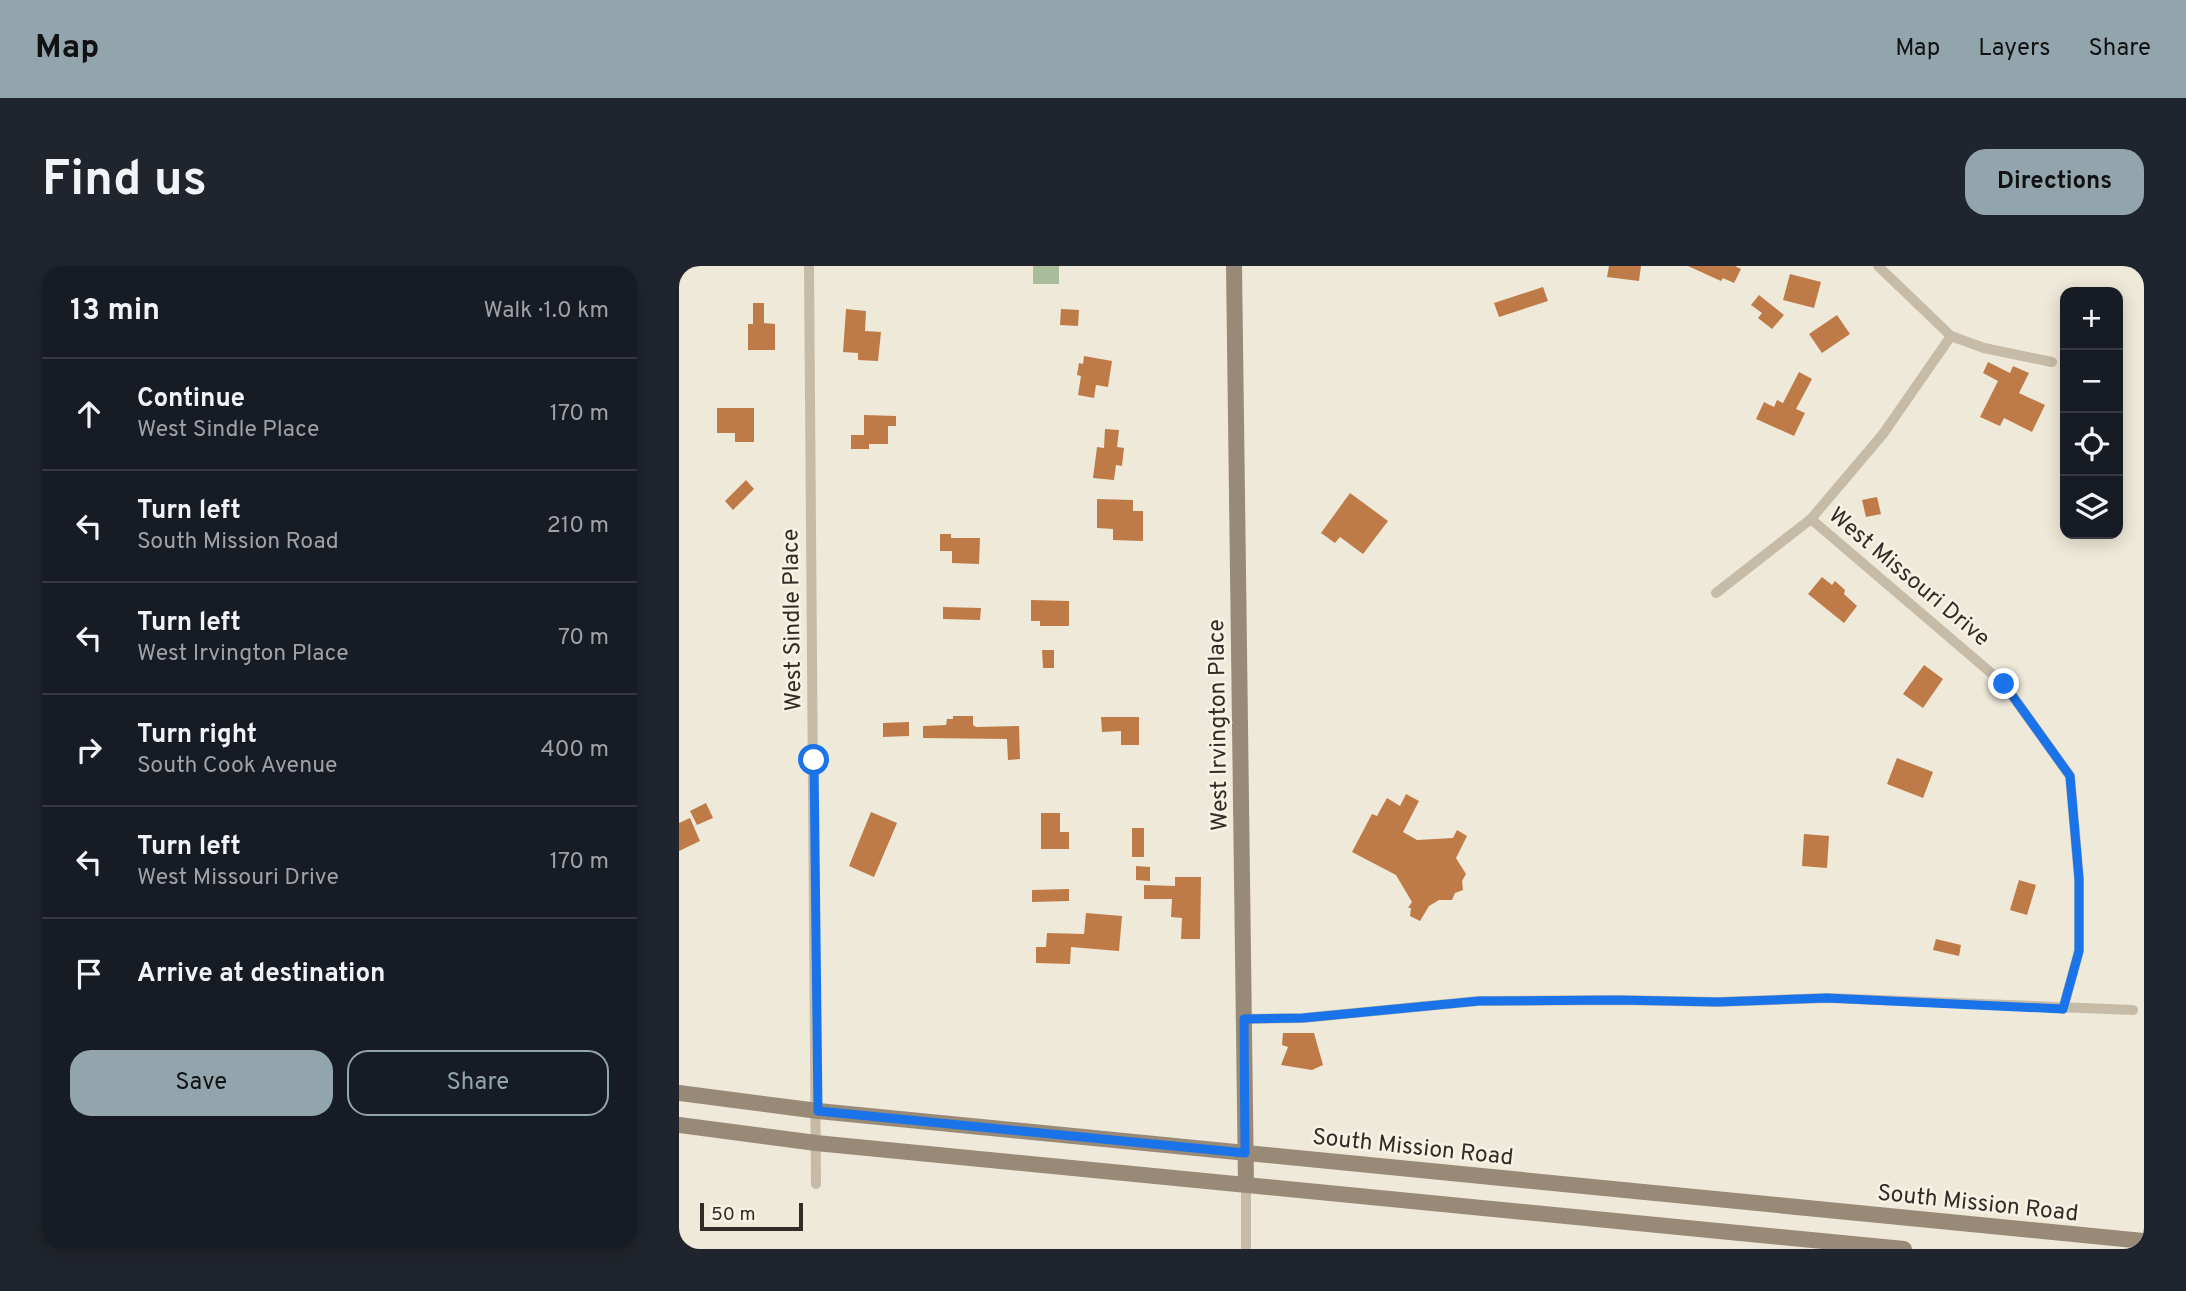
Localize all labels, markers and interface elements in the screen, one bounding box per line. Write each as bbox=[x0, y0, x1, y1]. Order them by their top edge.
text: Map bbox=[35, 28, 99, 70]
text: Map bbox=[1895, 34, 1940, 64]
text: Layers bbox=[1978, 34, 2050, 64]
text: Share bbox=[2088, 34, 2151, 64]
button: Directions bbox=[1965, 149, 2144, 215]
text: Find us bbox=[42, 151, 207, 213]
map controls bbox=[2060, 287, 2123, 539]
button: + bbox=[2060, 287, 2123, 350]
text: 13 min bbox=[70, 293, 160, 330]
text: Walk · 1.0 km bbox=[483, 297, 609, 326]
button: − bbox=[2060, 350, 2123, 413]
text: Continue bbox=[137, 383, 245, 416]
icon: ahead bbox=[70, 395, 108, 433]
text: 170 m bbox=[550, 400, 609, 429]
button: locate bbox=[2060, 413, 2123, 476]
text: West Sindle Place bbox=[137, 416, 319, 445]
button: layers bbox=[2060, 476, 2123, 539]
text: Turn left bbox=[137, 495, 241, 528]
street label: West Missouri Drive bbox=[1822, 502, 1995, 654]
icon: left bbox=[70, 507, 108, 545]
text: 210 m bbox=[547, 512, 609, 541]
text: South Mission Road bbox=[137, 528, 339, 557]
street label: West Sindle Place bbox=[777, 529, 810, 711]
text: Turn left bbox=[137, 607, 241, 640]
icon: left bbox=[70, 619, 108, 657]
street label: West Irvington Place bbox=[1203, 619, 1236, 831]
text: 70 m bbox=[558, 624, 609, 653]
text: West Irvington Place bbox=[137, 640, 349, 669]
route end bbox=[1988, 668, 2019, 699]
text: Turn right bbox=[137, 719, 257, 752]
icon: right bbox=[70, 731, 108, 769]
text: 400 m bbox=[540, 736, 609, 765]
route start bbox=[798, 744, 829, 775]
text: South Cook Avenue bbox=[137, 752, 337, 781]
text: Turn left bbox=[137, 831, 241, 864]
icon: left bbox=[70, 843, 108, 881]
text: 170 m bbox=[550, 848, 609, 877]
text: West Missouri Drive bbox=[137, 864, 339, 893]
icon: arrive bbox=[70, 955, 108, 993]
text: Arrive at destination bbox=[137, 958, 385, 991]
button: Save bbox=[70, 1050, 333, 1116]
button: Share bbox=[347, 1050, 609, 1116]
street label: South Mission Road bbox=[1311, 1124, 1515, 1173]
street label: South Mission Road bbox=[1876, 1180, 2080, 1229]
scale bar bbox=[700, 1200, 803, 1232]
text: 50 m bbox=[711, 1203, 756, 1227]

